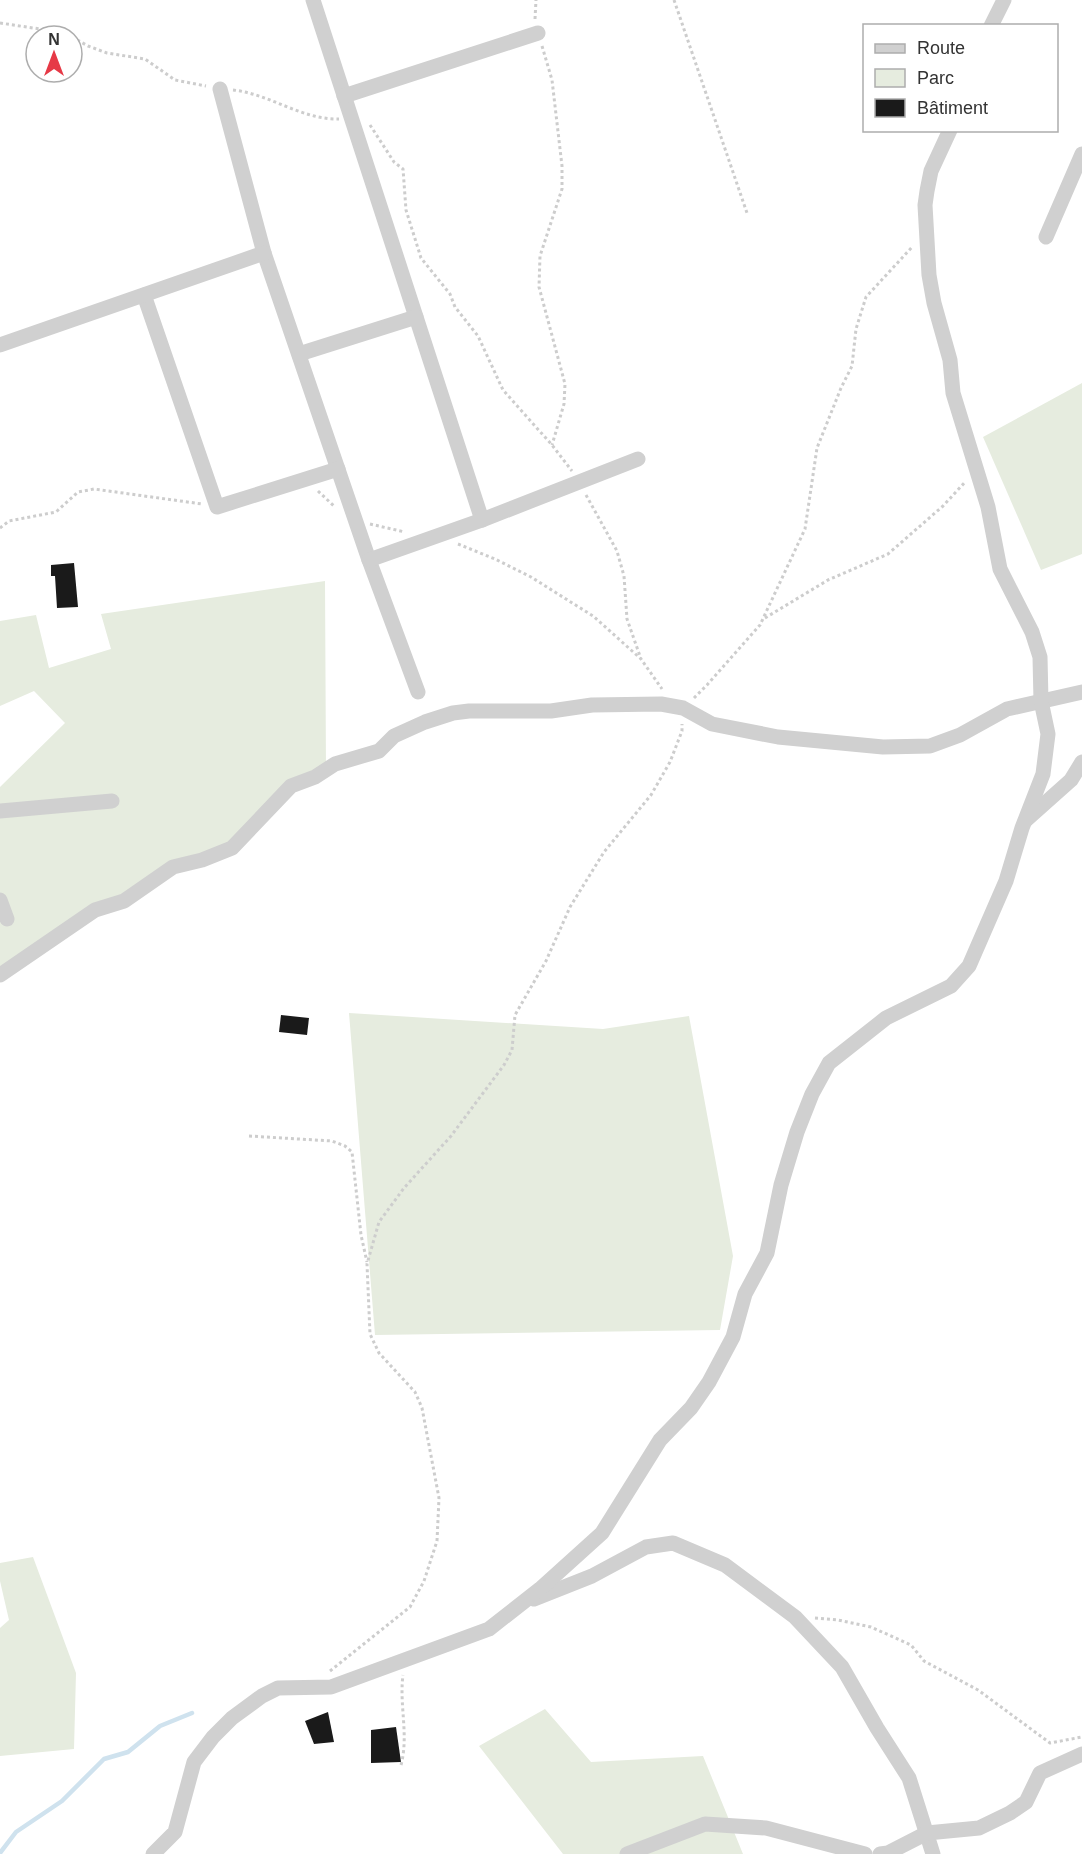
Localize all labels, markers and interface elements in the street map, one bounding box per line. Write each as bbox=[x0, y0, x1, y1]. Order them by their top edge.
north arrow bbox=[24, 24, 84, 84]
legend bbox=[863, 24, 1058, 132]
text: N bbox=[48, 31, 60, 48]
text: Route bbox=[917, 38, 965, 58]
text: Parc bbox=[917, 68, 954, 88]
text: Bâtiment bbox=[917, 98, 988, 118]

